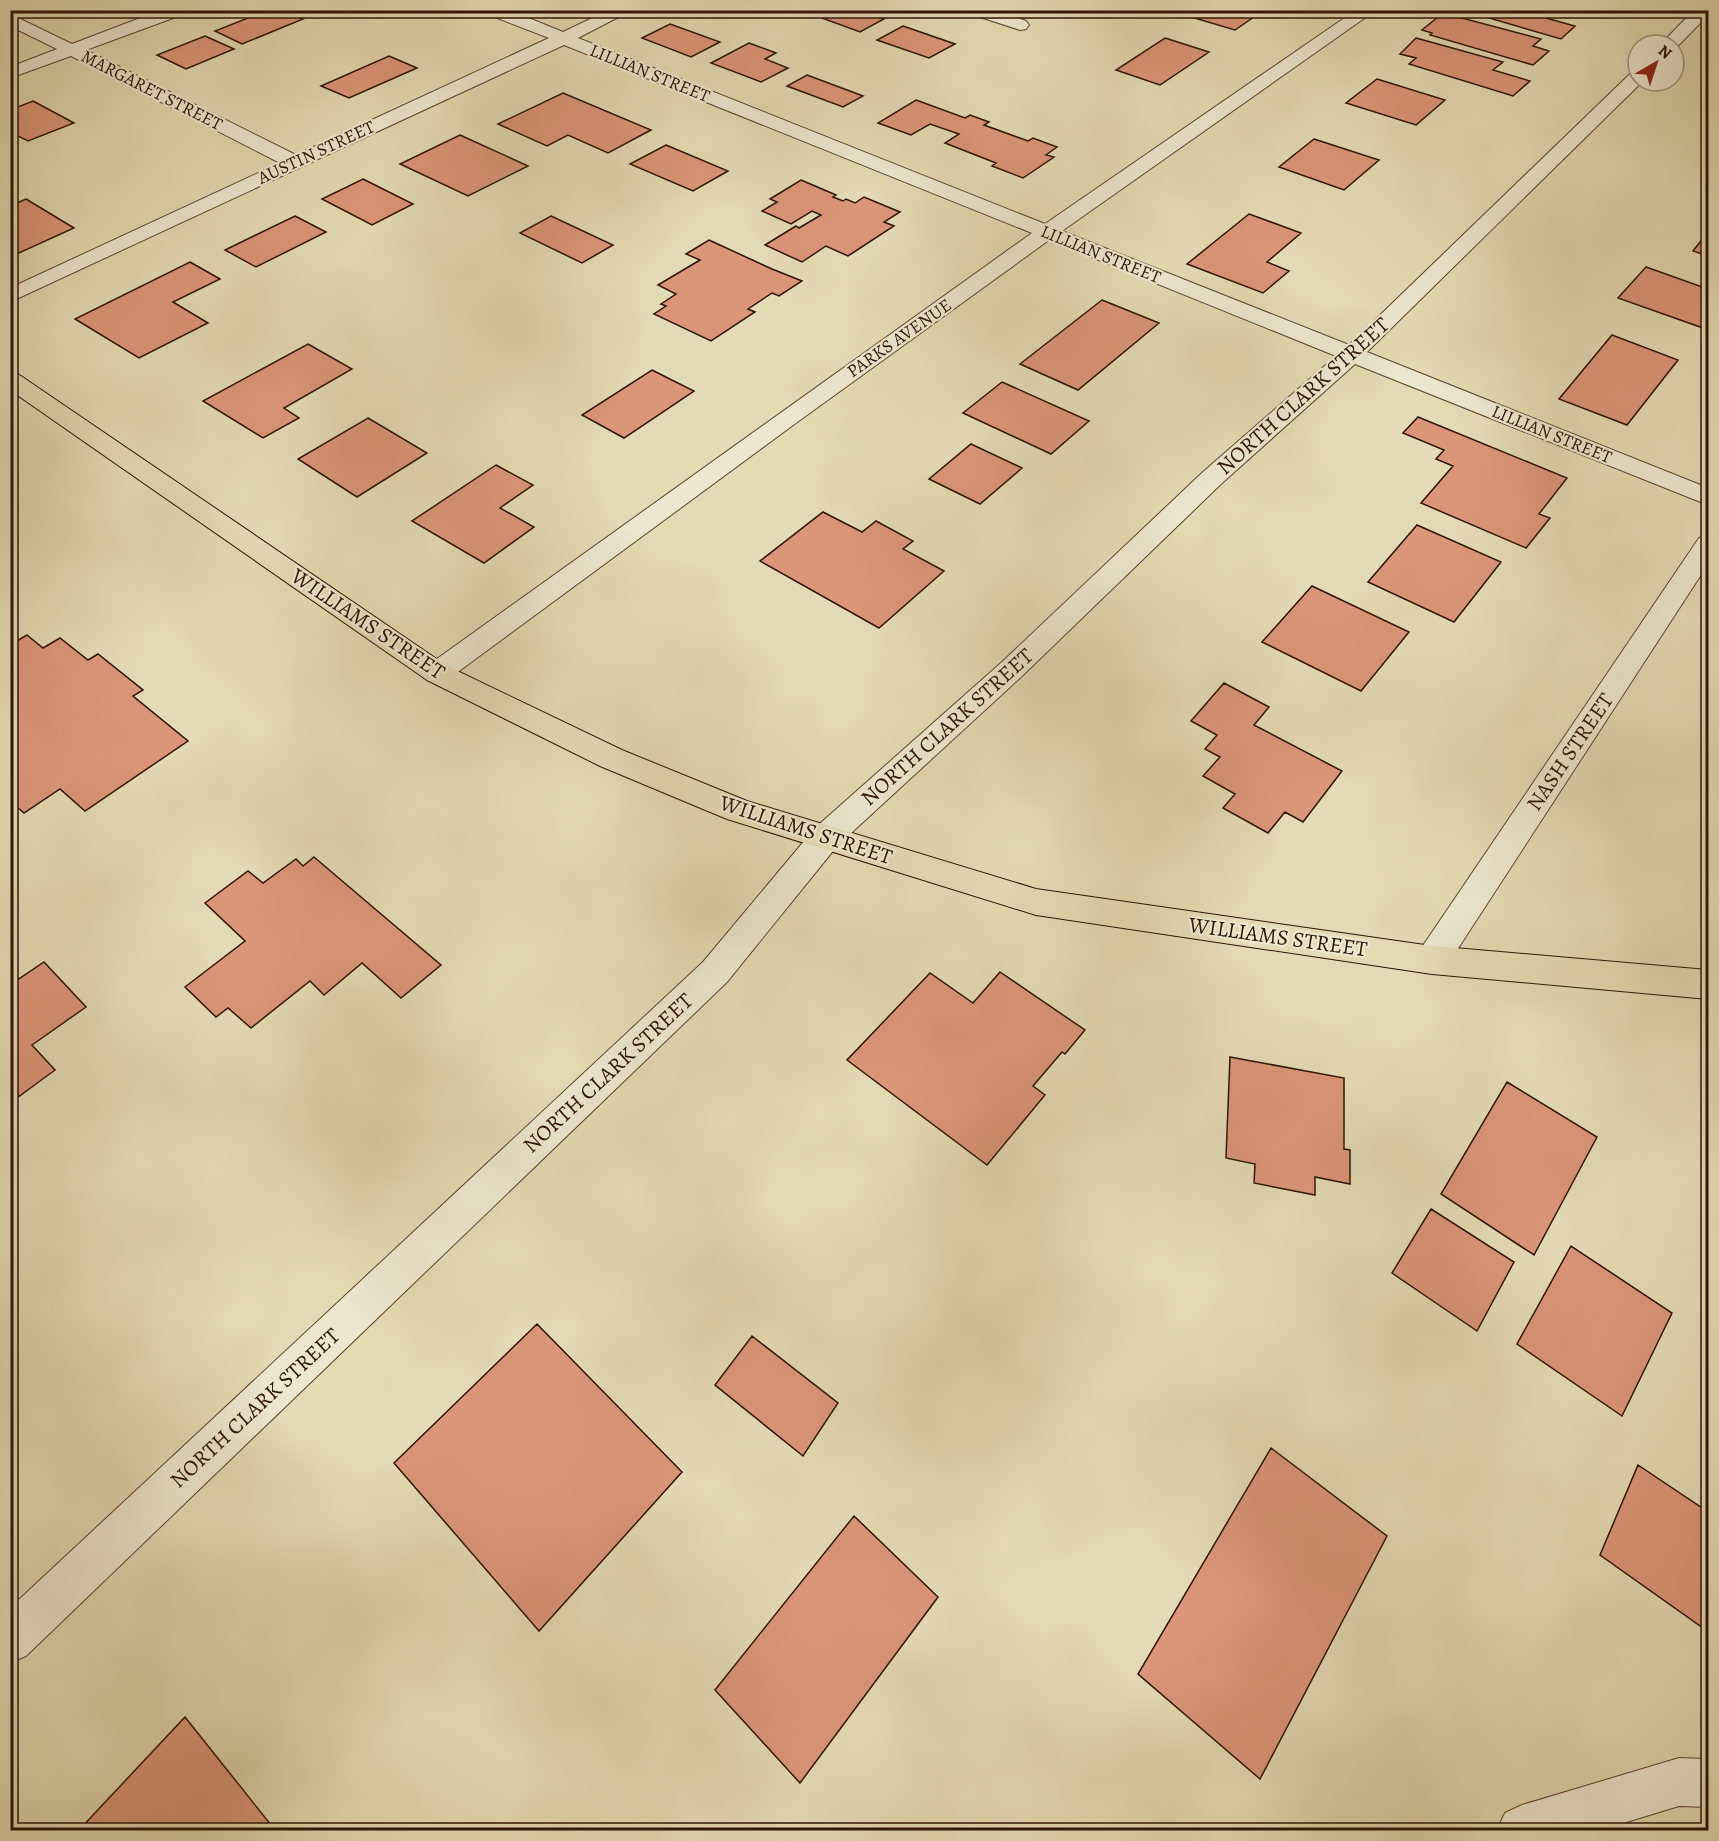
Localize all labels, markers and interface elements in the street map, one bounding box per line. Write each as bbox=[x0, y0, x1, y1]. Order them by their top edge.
north arrow bbox=[1626, 33, 1686, 93]
street label: LILLIAN STREET bbox=[586, 38, 714, 108]
text: N bbox=[1653, 40, 1677, 65]
street label: MARGARET STREET bbox=[77, 44, 227, 136]
street label: AUSTIN STREET bbox=[253, 114, 379, 190]
street label: LILLIAN STREET bbox=[1037, 219, 1165, 289]
street label: PARKS AVENUE bbox=[842, 293, 956, 383]
street label: NORTH CLARK STREET bbox=[1210, 310, 1396, 482]
street label: LILLIAN STREET bbox=[1488, 399, 1616, 469]
street label: WILLIAMS STREET bbox=[284, 561, 451, 687]
street label: NORTH CLARK STREET bbox=[854, 641, 1040, 813]
street label: NASH STREET bbox=[1519, 687, 1621, 817]
street label: WILLIAMS STREET bbox=[715, 788, 896, 872]
street label: WILLIAMS STREET bbox=[1186, 909, 1369, 964]
street label: NORTH CLARK STREET bbox=[516, 986, 700, 1160]
street label: NORTH CLARK STREET bbox=[163, 1321, 347, 1495]

